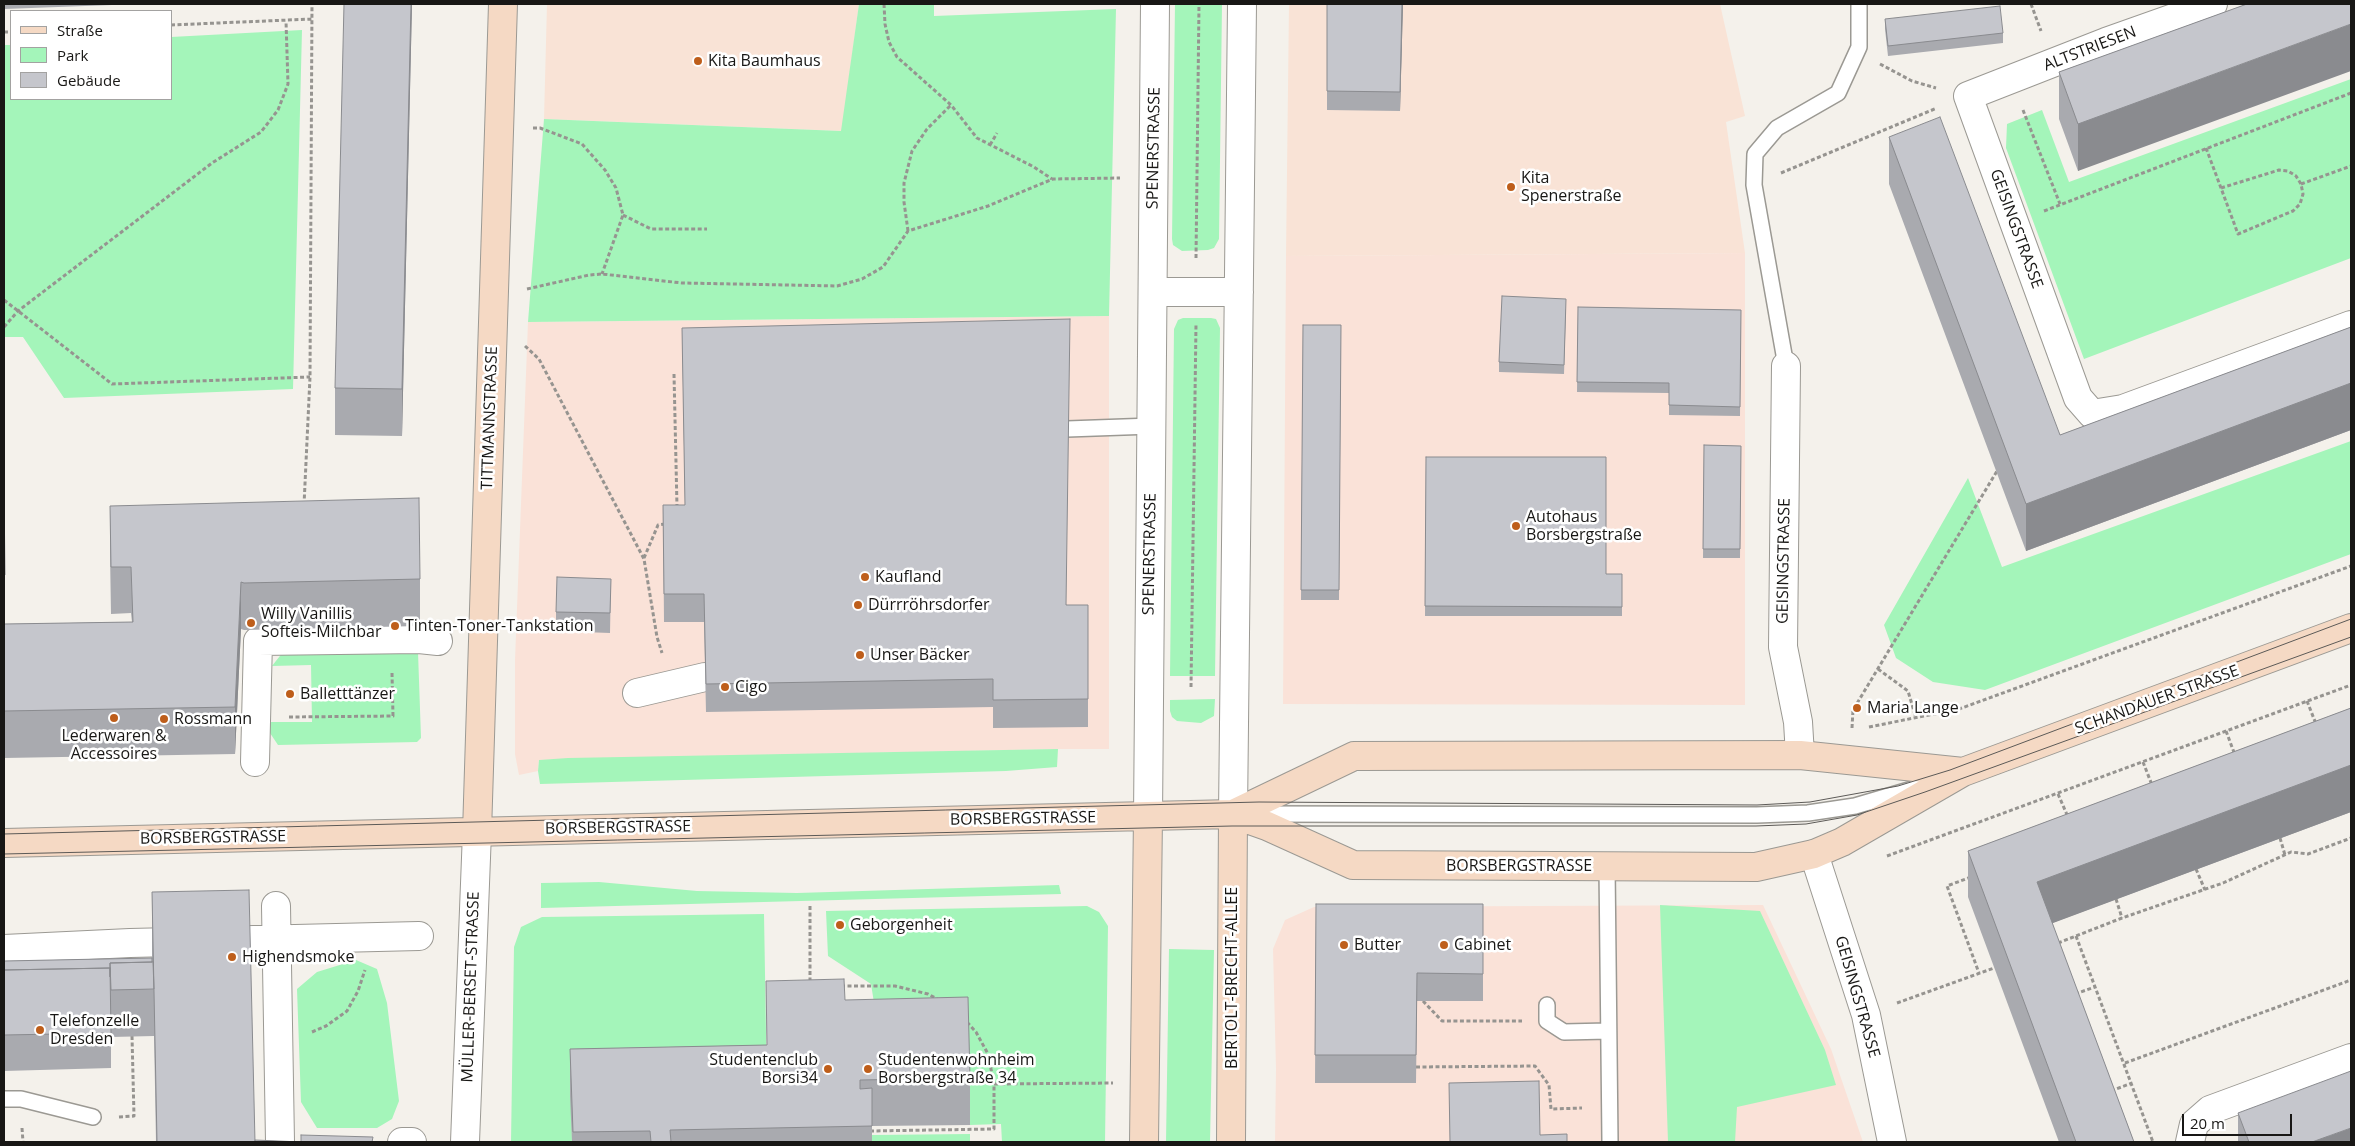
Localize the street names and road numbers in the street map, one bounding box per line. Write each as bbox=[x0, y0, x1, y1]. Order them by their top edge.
street label: ALTSTRIESEN bbox=[2041, 23, 2139, 75]
street label: SPENERSTRASSE bbox=[1143, 87, 1165, 209]
street label: GEISINGSTRASSE bbox=[1985, 167, 2047, 291]
street label: TITTMANNSTRASSE bbox=[478, 346, 502, 490]
street label: SPENERSTRASSE bbox=[1139, 493, 1161, 615]
street label: GEISINGSTRASSE bbox=[1773, 498, 1795, 624]
street label: SCHANDAUER STRASSE bbox=[2072, 661, 2242, 739]
street label: BORSBERGSTRASSE bbox=[950, 808, 1096, 830]
street label: BORSBERGSTRASSE bbox=[545, 817, 691, 839]
street label: BORSBERGSTRASSE bbox=[140, 827, 286, 849]
street label: BORSBERGSTRASSE bbox=[1446, 856, 1592, 876]
street label: BERTOLT-BRECHT-ALLEE bbox=[1222, 887, 1242, 1069]
street label: MÜLLER-BERSET-STRASSE bbox=[458, 891, 484, 1083]
street label: GEISINGSTRASSE bbox=[1830, 934, 1884, 1060]

